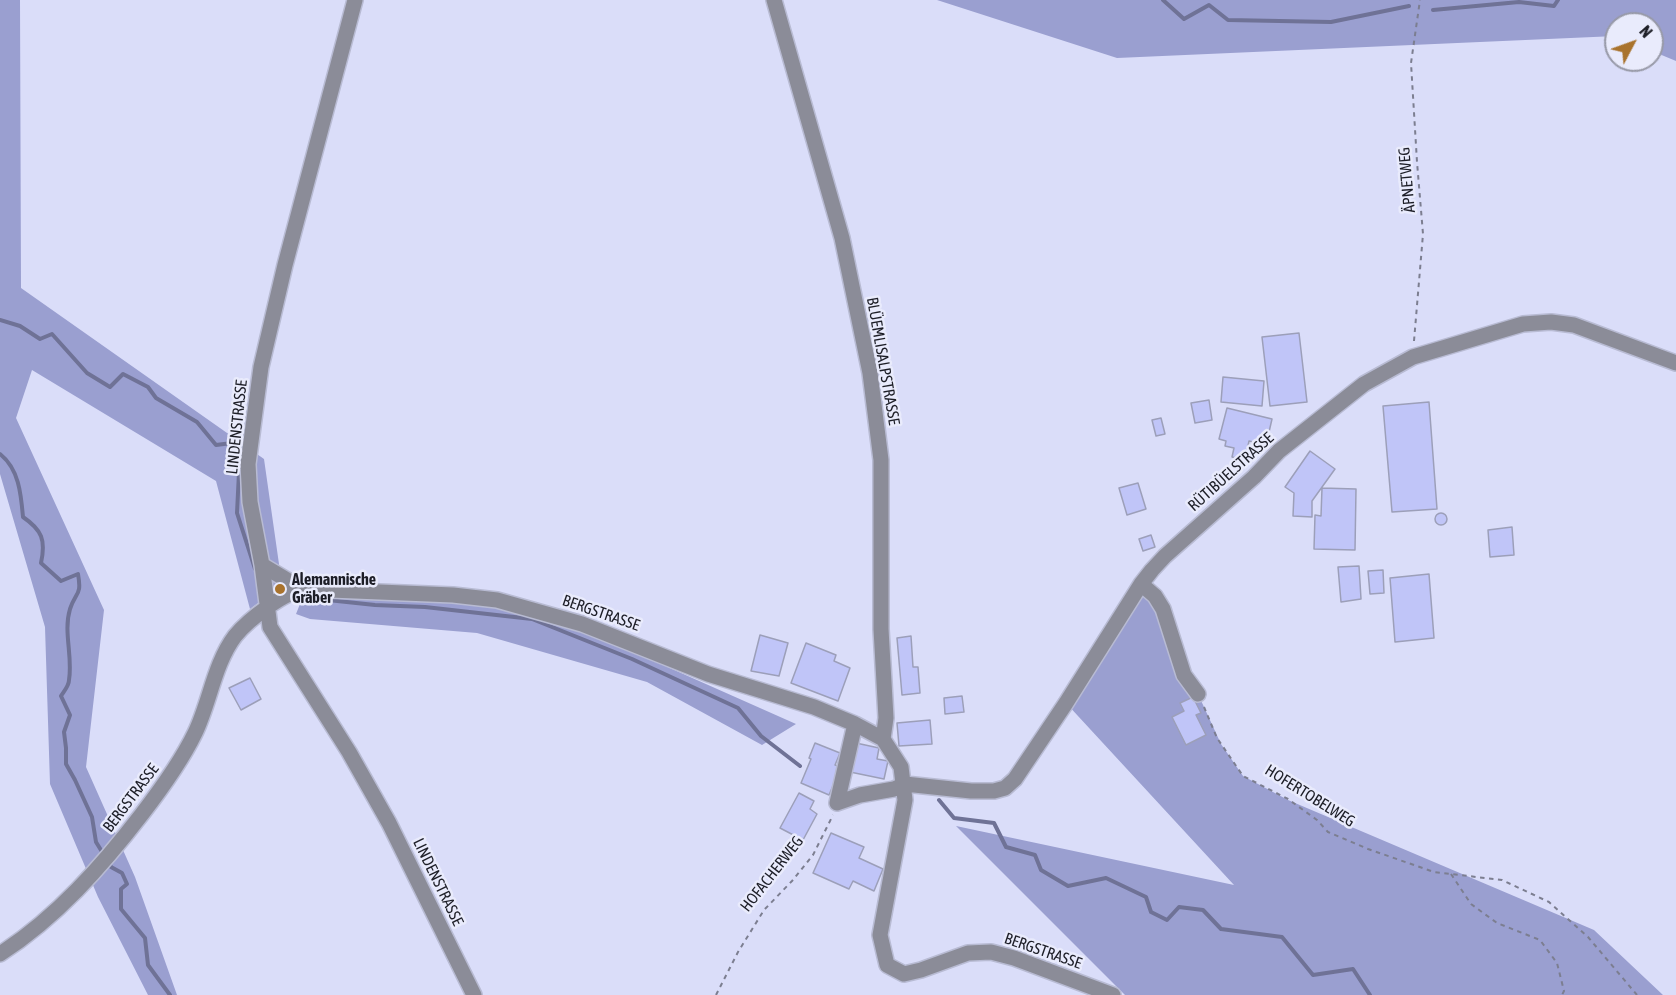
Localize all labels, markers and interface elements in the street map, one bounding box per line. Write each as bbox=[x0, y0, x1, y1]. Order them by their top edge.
north arrow bbox=[1604, 12, 1664, 72]
text: N bbox=[1636, 22, 1656, 41]
street label: ÄPNETWEG bbox=[1395, 146, 1419, 214]
street label: BLÜEMLISALPSTRASSE bbox=[862, 296, 904, 426]
street label: LINDENSTRASSE bbox=[222, 379, 252, 475]
street label: RÜTIBÜELSTRASSE bbox=[1184, 429, 1278, 515]
place label: Alemannische Gräber bbox=[292, 570, 376, 608]
marker: Alemannische Gräber bbox=[273, 582, 287, 596]
street label: BERGSTRASSE bbox=[560, 591, 642, 635]
street label: BERGSTRASSE bbox=[99, 760, 163, 836]
street label: HOFERTOBELWEG bbox=[1261, 761, 1359, 831]
street label: HOFACHERWEG bbox=[737, 832, 807, 916]
street label: LINDENSTRASSE bbox=[409, 835, 467, 929]
street label: BERGSTRASSE bbox=[1002, 929, 1084, 973]

